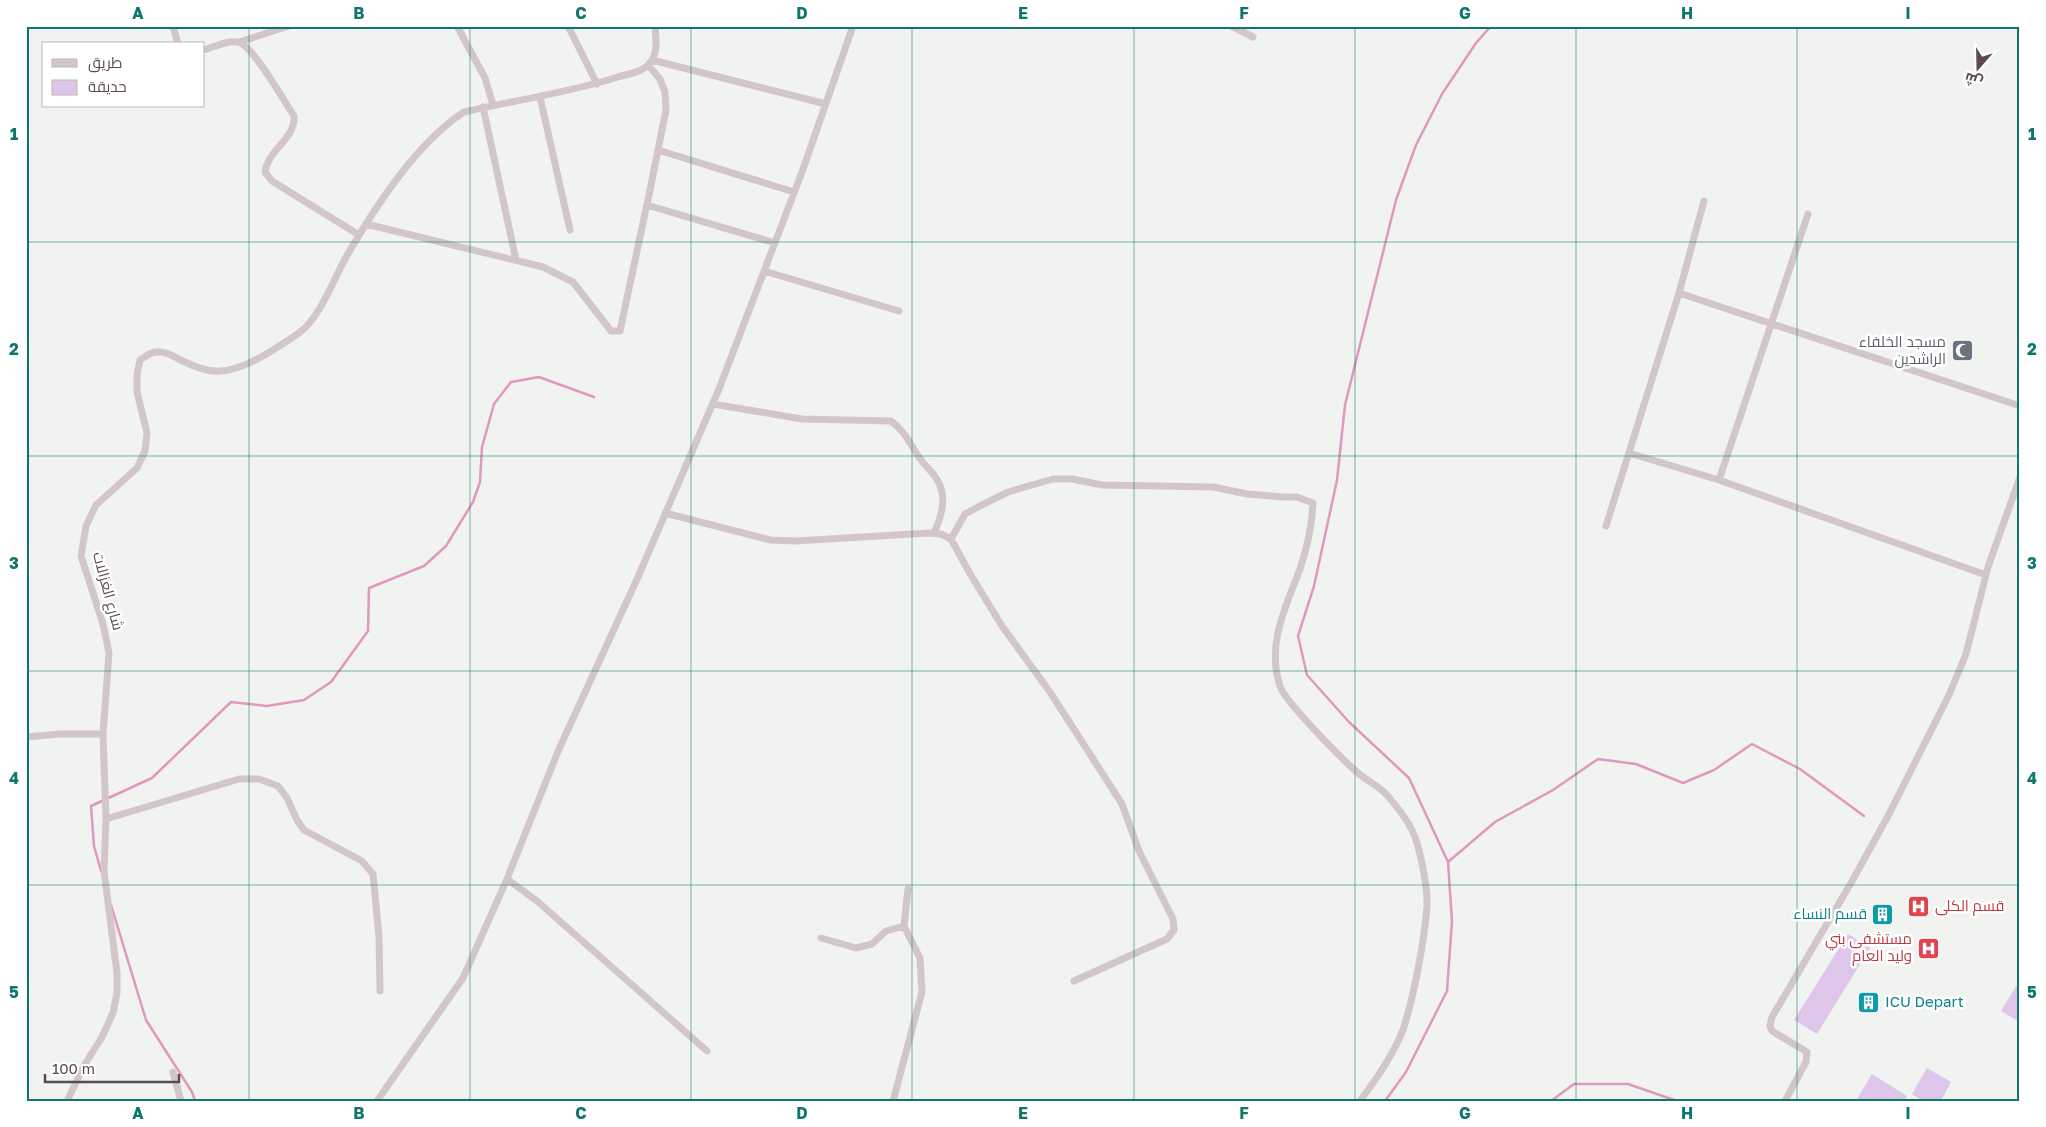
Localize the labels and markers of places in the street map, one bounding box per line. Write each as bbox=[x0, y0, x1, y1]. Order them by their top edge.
place label: مسجد الخلفاء الراشدين bbox=[1859, 332, 1946, 369]
mosque icon: مسجد الخلفاء الراشدين bbox=[1950, 339, 1974, 363]
hospital icon: قسم الكلى bbox=[1907, 894, 1931, 918]
place label: قسم الكلى bbox=[1935, 896, 2004, 916]
building icon: قسم النساء bbox=[1871, 902, 1895, 926]
place label: قسم النساء bbox=[1793, 904, 1867, 924]
place label: مستشفى بني وليد العام bbox=[1825, 929, 1912, 966]
hospital icon: مستشفى بني وليد العام bbox=[1916, 936, 1940, 960]
building icon: ICU Depart bbox=[1857, 990, 1881, 1014]
place label: ICU Depart bbox=[1885, 992, 1964, 1010]

